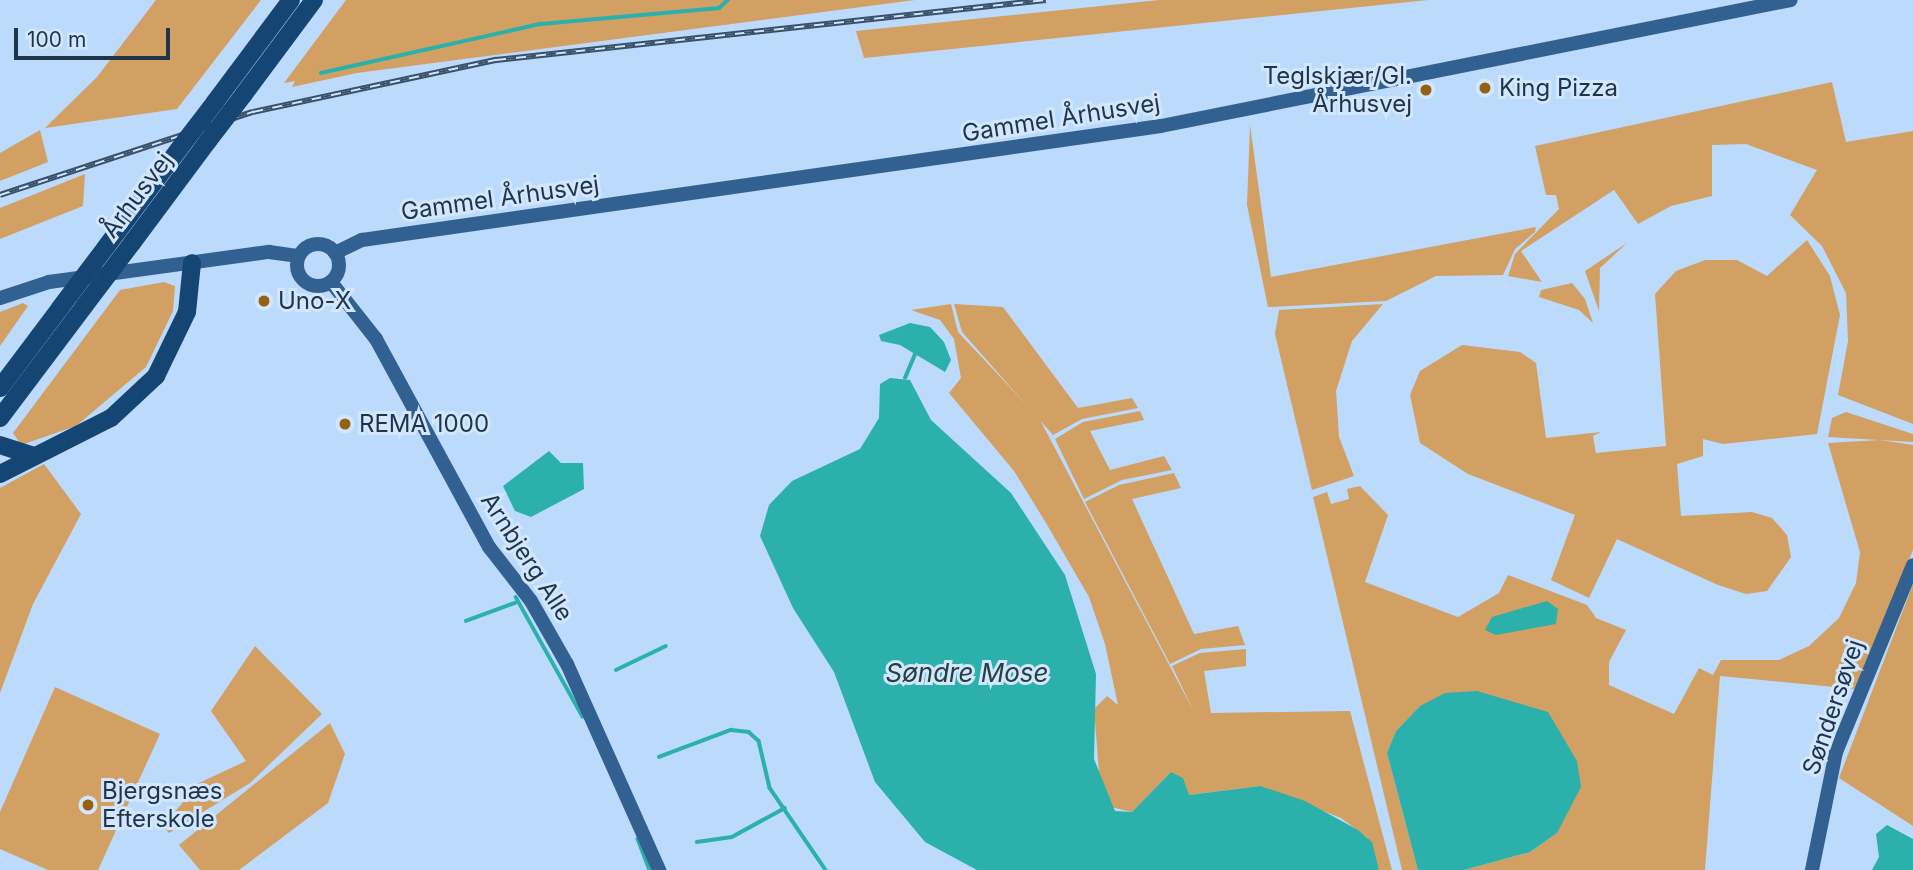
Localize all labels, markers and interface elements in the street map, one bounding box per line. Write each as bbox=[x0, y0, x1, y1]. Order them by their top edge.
scale bar bbox=[18, 14, 173, 58]
text: 100 m bbox=[27, 27, 86, 52]
place label: Teglskjær/Gl. Århusvej bbox=[1263, 62, 1412, 118]
place label: King Pizza bbox=[1499, 74, 1618, 102]
marker: King Pizza bbox=[1477, 80, 1493, 96]
marker: Teglskjær/Gl. Århusvej bbox=[1418, 82, 1434, 98]
street label: Gammel Århusvej bbox=[960, 88, 1162, 148]
street label: Århusvej bbox=[95, 146, 179, 244]
street label: Gammel Århusvej bbox=[399, 170, 601, 226]
place label: Uno-X bbox=[278, 287, 351, 315]
marker: Uno-X bbox=[256, 293, 272, 309]
place label: REMA 1000 bbox=[359, 410, 489, 438]
marker: REMA 1000 bbox=[337, 416, 353, 432]
street label: Arnbjerg Alle bbox=[475, 488, 579, 626]
street label: Søndersøvej bbox=[1796, 636, 1870, 778]
water label: Søndre Mose bbox=[886, 657, 1048, 689]
place label: Bjergsnæs Efterskole bbox=[102, 777, 222, 833]
marker: Bjergsnæs Efterskole bbox=[80, 797, 96, 813]

